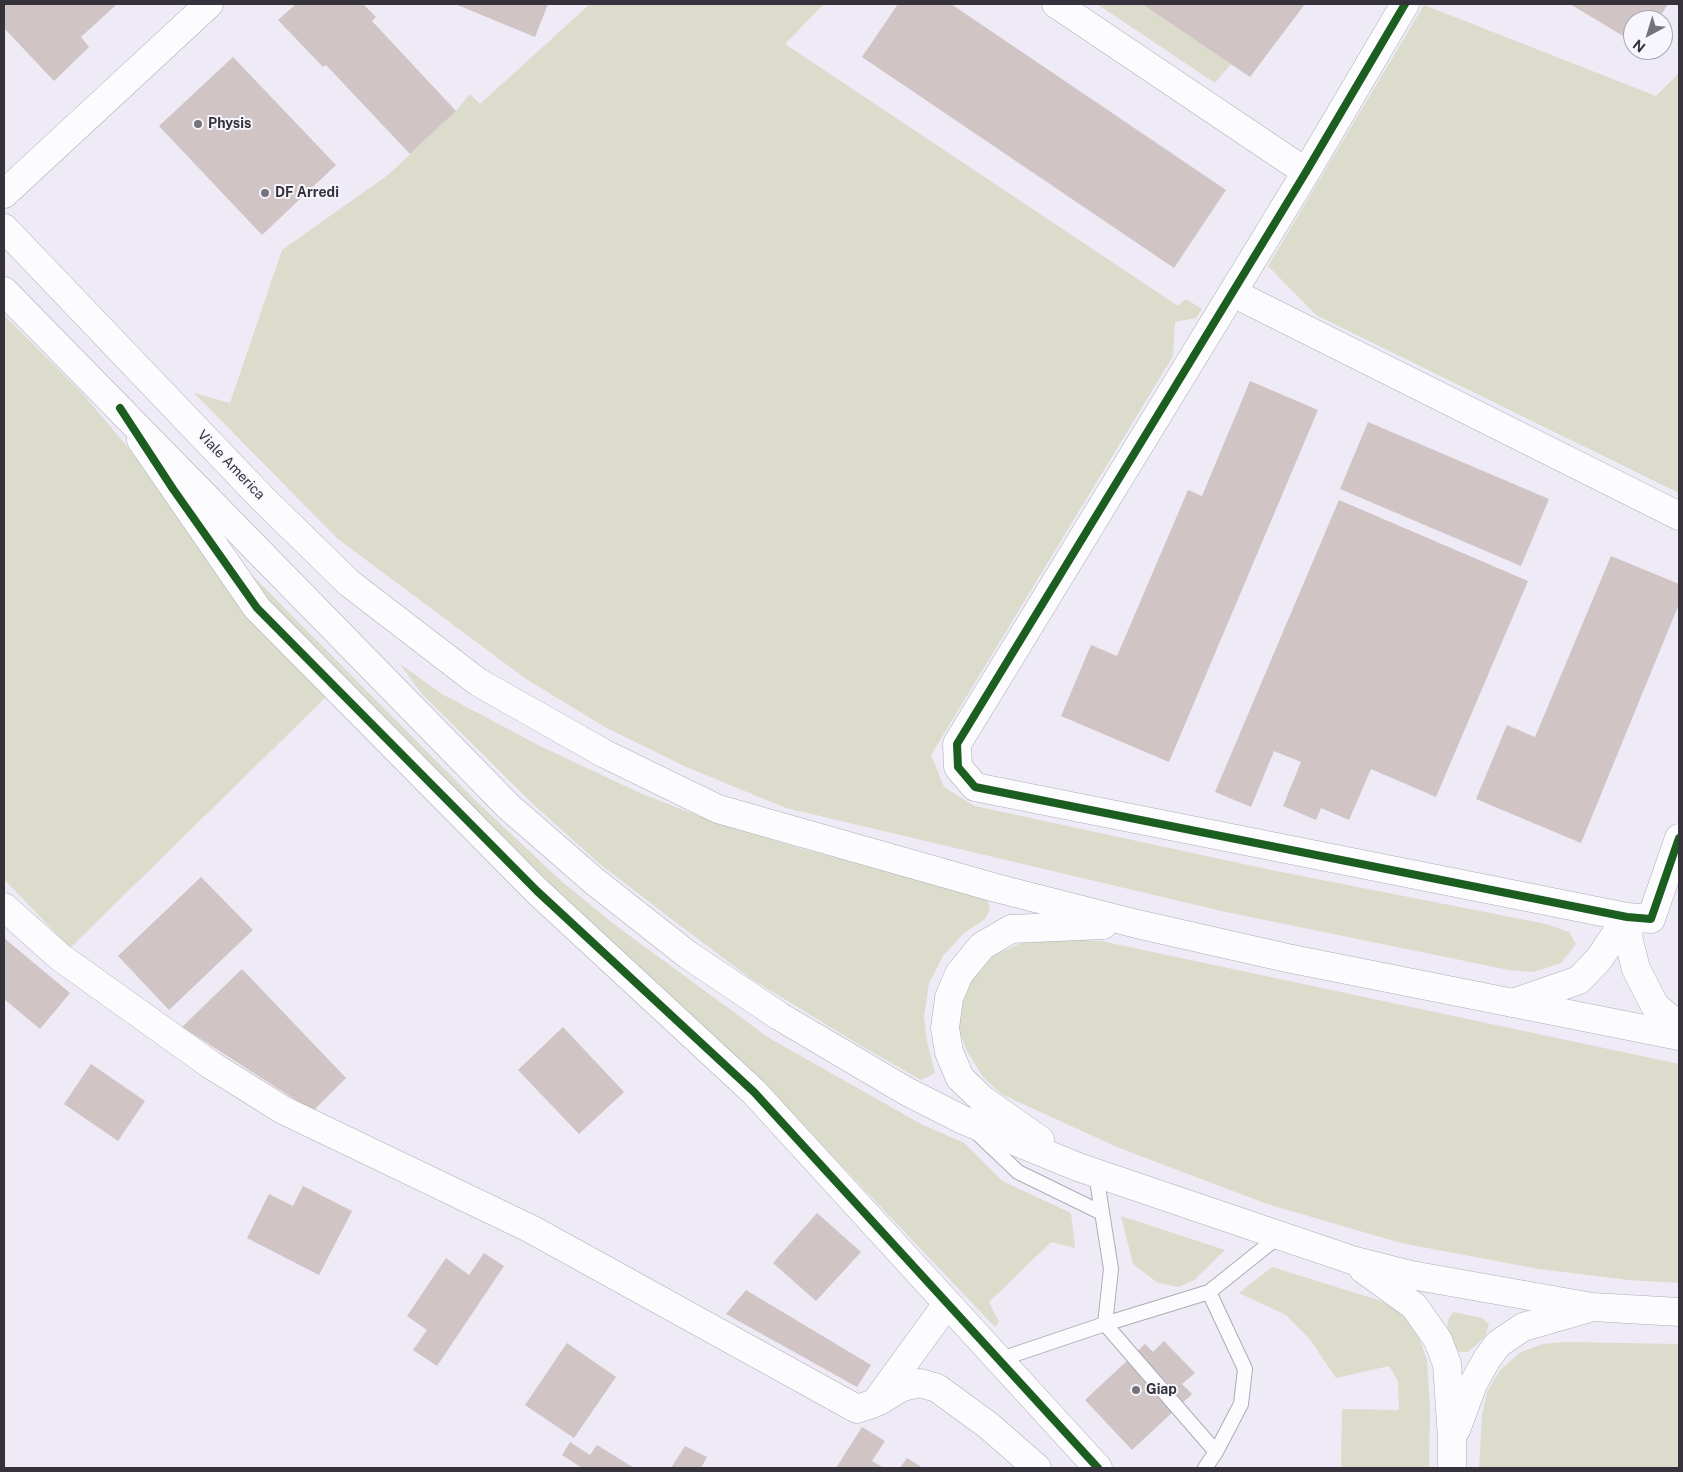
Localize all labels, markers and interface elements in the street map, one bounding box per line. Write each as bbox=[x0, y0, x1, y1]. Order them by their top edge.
north arrow bbox=[1623, 10, 1673, 60]
text: N bbox=[1630, 36, 1648, 56]
place label: Physis bbox=[208, 116, 251, 132]
marker: Physis bbox=[192, 118, 204, 130]
place label: DF Arredi bbox=[275, 185, 339, 201]
marker: DF Arredi bbox=[259, 187, 271, 199]
street label: Viale America bbox=[194, 427, 268, 503]
place label: Giap bbox=[1146, 1382, 1177, 1398]
marker: Giap bbox=[1130, 1384, 1142, 1396]

